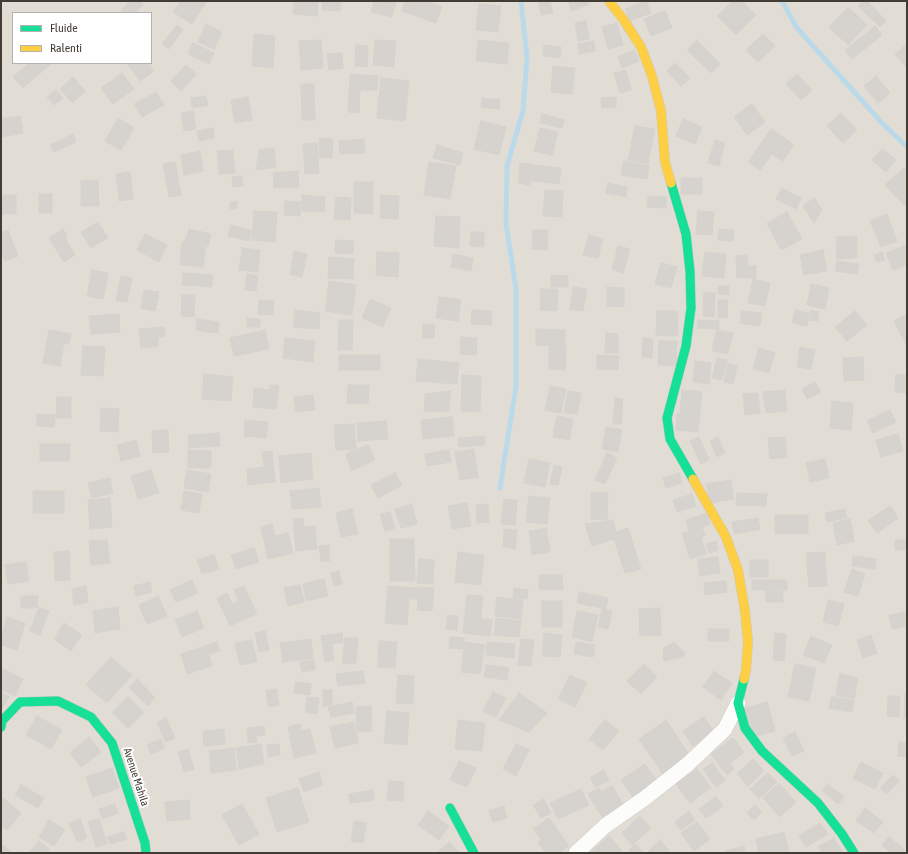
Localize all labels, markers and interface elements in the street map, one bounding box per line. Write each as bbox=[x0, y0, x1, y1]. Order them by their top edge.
legend bbox=[12, 12, 152, 64]
text: Fluide bbox=[50, 21, 78, 35]
text: Ralenti bbox=[50, 41, 82, 55]
street label: Avenue Mahila bbox=[120, 746, 152, 808]

